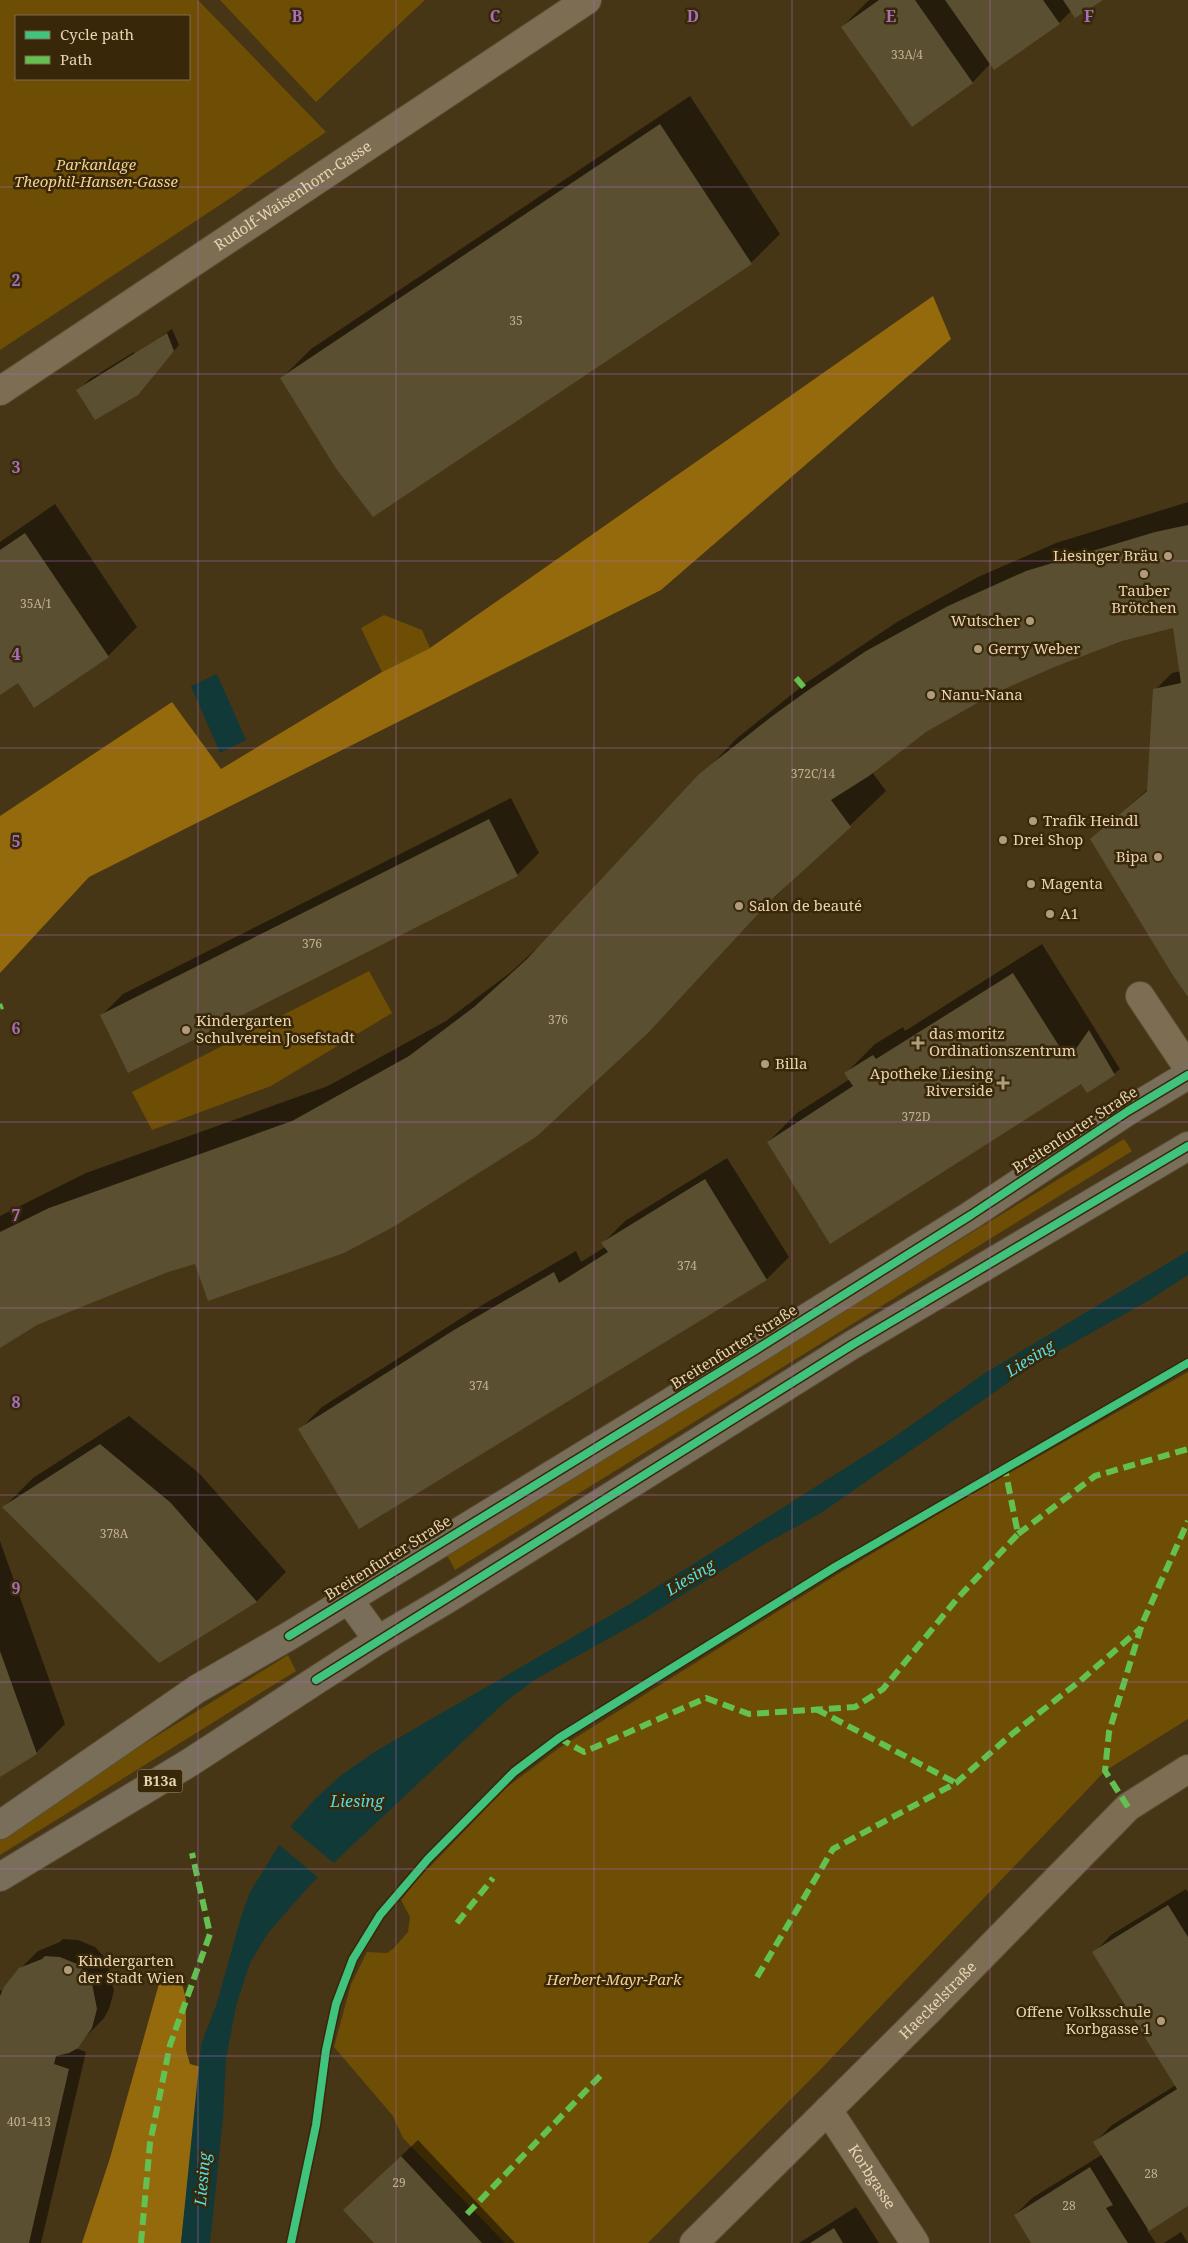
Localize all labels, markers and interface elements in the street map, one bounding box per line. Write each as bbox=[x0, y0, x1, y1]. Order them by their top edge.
text: B bbox=[292, 5, 303, 27]
text: C bbox=[490, 5, 501, 27]
text: D bbox=[687, 5, 699, 27]
text: E bbox=[886, 5, 896, 27]
text: F bbox=[1084, 5, 1094, 27]
legend bbox=[15, 15, 190, 80]
text: Cycle path bbox=[60, 24, 135, 44]
house number: 33A/4 bbox=[891, 46, 923, 63]
text: Path bbox=[60, 49, 93, 69]
street label: Rudolf-Waisenhorn-Gasse bbox=[210, 135, 375, 255]
park label: Parkanlage Theophil-Hansen-Gasse bbox=[14, 154, 179, 191]
text: 2 bbox=[11, 269, 21, 291]
house number: 35 bbox=[509, 312, 523, 329]
text: 3 bbox=[11, 456, 21, 478]
place label: Liesinger Bräu bbox=[1053, 545, 1158, 565]
marker: Liesinger Bräu bbox=[1162, 550, 1174, 562]
marker: Tauber Brötchen bbox=[1138, 568, 1150, 580]
place label: Tauber Brötchen bbox=[1111, 580, 1177, 617]
house number: 35A/1 bbox=[20, 595, 52, 612]
place label: Wutscher bbox=[951, 610, 1020, 630]
marker: Wutscher bbox=[1024, 615, 1036, 627]
place label: Gerry Weber bbox=[988, 638, 1080, 658]
text: 4 bbox=[11, 643, 21, 665]
marker: Gerry Weber bbox=[972, 643, 984, 655]
place label: Nanu-Nana bbox=[941, 684, 1023, 704]
marker: Nanu-Nana bbox=[925, 689, 937, 701]
house number: 372C/14 bbox=[791, 765, 835, 782]
place label: Trafik Heindl bbox=[1043, 810, 1139, 830]
marker: Trafik Heindl bbox=[1027, 815, 1039, 827]
place label: Drei Shop bbox=[1013, 829, 1083, 849]
text: 5 bbox=[11, 830, 21, 852]
marker: Drei Shop bbox=[997, 834, 1009, 846]
place label: Bipa bbox=[1116, 846, 1148, 866]
marker: Bipa bbox=[1152, 851, 1164, 863]
place label: Magenta bbox=[1041, 873, 1103, 893]
marker: Magenta bbox=[1025, 878, 1037, 890]
place label: Salon de beauté bbox=[749, 895, 862, 915]
marker: Salon de beauté bbox=[733, 900, 745, 912]
place label: A1 bbox=[1060, 903, 1079, 923]
marker: A1 bbox=[1044, 908, 1056, 920]
house number: 376 bbox=[302, 935, 322, 952]
place label: Kindergarten Schulverein Josefstadt bbox=[196, 1010, 355, 1047]
house number: 376 bbox=[548, 1011, 568, 1028]
text: 6 bbox=[11, 1017, 21, 1039]
place label: das moritz Ordinationszentrum bbox=[929, 1023, 1076, 1060]
marker: Kindergarten Schulverein Josefstadt bbox=[180, 1024, 192, 1036]
marker: das moritz Ordinationszentrum bbox=[911, 1036, 925, 1050]
place label: Billa bbox=[775, 1053, 807, 1073]
marker: Billa bbox=[759, 1058, 771, 1070]
place label: Apotheke Liesing Riverside bbox=[870, 1063, 993, 1100]
marker: Apotheke Liesing Riverside bbox=[997, 1077, 1009, 1089]
street label: Breitenfurter Straße bbox=[1008, 1081, 1141, 1177]
house number: 372D bbox=[902, 1108, 931, 1125]
text: 7 bbox=[11, 1204, 21, 1226]
house number: 374 bbox=[677, 1257, 697, 1274]
street label: Breitenfurter Straße bbox=[666, 1299, 800, 1393]
water label: Liesing bbox=[1001, 1334, 1059, 1382]
house number: 374 bbox=[469, 1377, 489, 1394]
text: 8 bbox=[11, 1391, 21, 1413]
street label: Breitenfurter Straße bbox=[320, 1510, 454, 1604]
house number: 378A bbox=[100, 1525, 129, 1542]
water label: Liesing bbox=[661, 1553, 720, 1601]
text: 9 bbox=[11, 1577, 21, 1599]
road number: B13a bbox=[138, 1770, 182, 1792]
water label: Liesing bbox=[329, 1790, 385, 1812]
place label: Kindergarten der Stadt Wien bbox=[78, 1950, 185, 1987]
street label: Haeckelstraße bbox=[894, 1957, 980, 2043]
marker: Kindergarten der Stadt Wien bbox=[62, 1964, 74, 1976]
park label: Herbert-Mayr-Park bbox=[546, 1969, 682, 1989]
place label: Offene Volksschule Korbgasse 1 bbox=[1016, 2001, 1151, 2038]
marker: Offene Volksschule Korbgasse 1 bbox=[1155, 2015, 1167, 2027]
house number: 401-413 bbox=[7, 2113, 51, 2130]
street label: Korbgasse bbox=[844, 2140, 901, 2213]
water label: Liesing bbox=[189, 2150, 215, 2208]
house number: 28 bbox=[1144, 2165, 1158, 2182]
house number: 29 bbox=[392, 2174, 406, 2191]
house number: 28 bbox=[1062, 2197, 1076, 2214]

